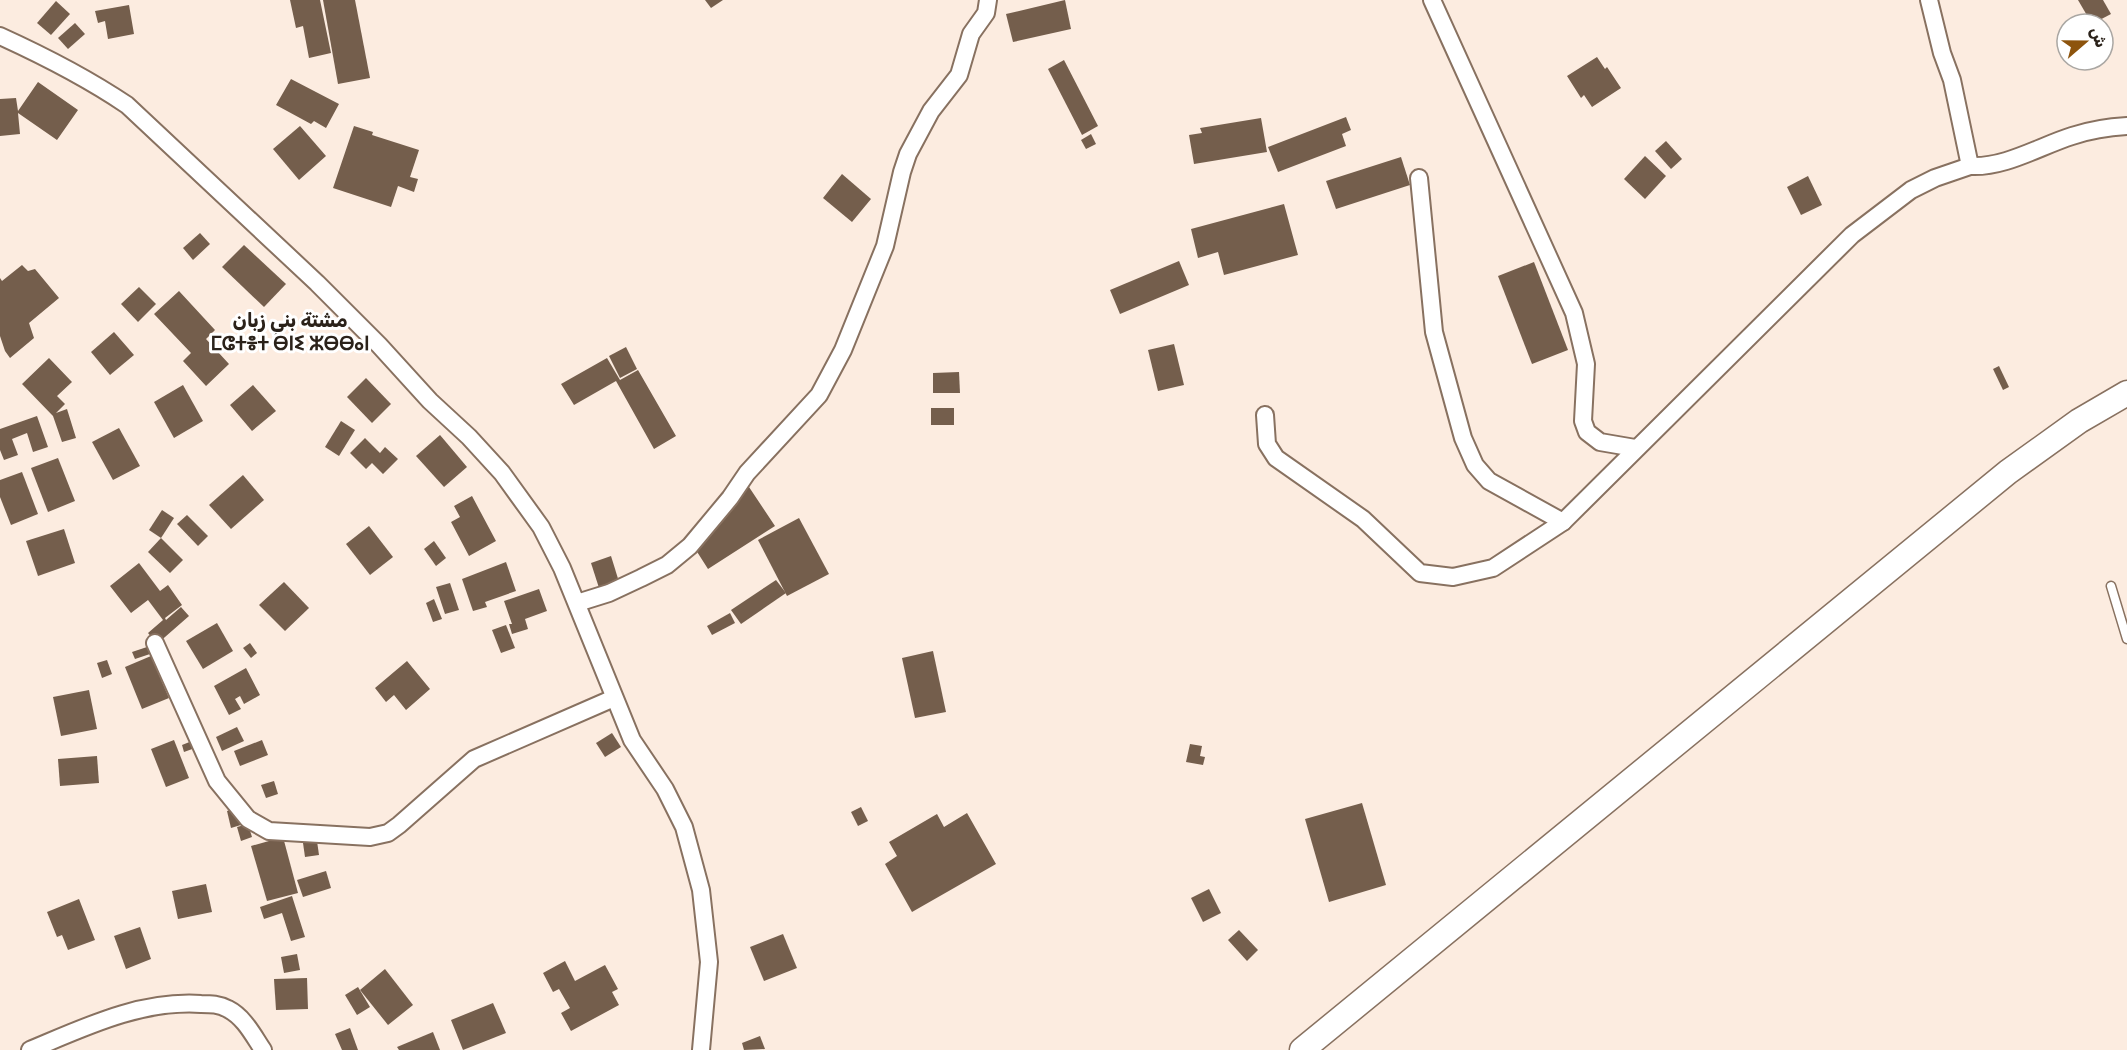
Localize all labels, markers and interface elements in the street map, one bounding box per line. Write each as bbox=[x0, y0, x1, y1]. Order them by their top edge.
north arrow bbox=[2055, 12, 2115, 72]
text: ش bbox=[2086, 24, 2111, 50]
district label: مشتة بني زبان ⵎⵛⵜⴻⵜ ⴱⵏⵉ ⵣⴱⴱⴰⵏ bbox=[210, 308, 370, 355]

